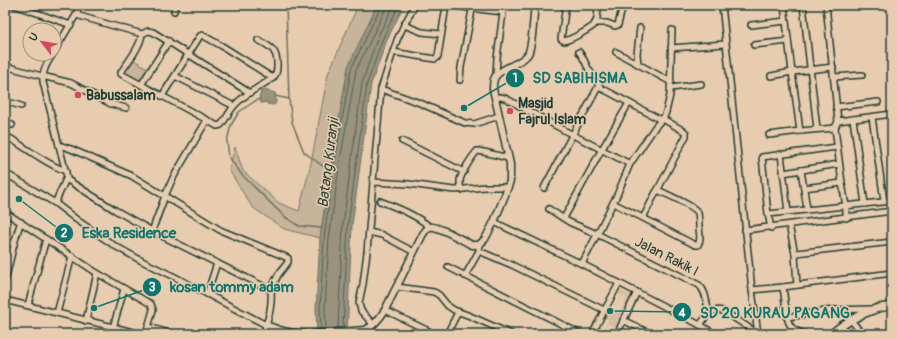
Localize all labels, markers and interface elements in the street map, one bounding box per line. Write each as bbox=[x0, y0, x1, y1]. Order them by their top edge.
north arrow bbox=[22, 22, 62, 62]
text: U bbox=[26, 31, 41, 44]
callout: SD SABIHISMA bbox=[505, 64, 636, 91]
text: SD SABIHISMA bbox=[532, 69, 628, 88]
text: 1 bbox=[513, 71, 517, 86]
place label: Babussalam bbox=[86, 87, 156, 104]
marker: Babussalam bbox=[73, 90, 83, 100]
place label: Masjid Fajrul Islam bbox=[518, 95, 587, 128]
marker: Masjid Fajrul Islam bbox=[505, 106, 515, 116]
water label: Batang Kuranji bbox=[314, 115, 344, 209]
callout: Eska Residence bbox=[54, 219, 184, 246]
text: Eska Residence bbox=[82, 224, 177, 243]
text: 2 bbox=[61, 226, 68, 241]
street label: Jalan Rakik I bbox=[632, 233, 702, 280]
callout: kosan tommy adam bbox=[142, 273, 302, 300]
text: kosan tommy adam bbox=[169, 278, 294, 297]
text: 3 bbox=[149, 280, 156, 295]
callout: SD 20 KURAU PAGANG bbox=[672, 299, 858, 326]
text: SD 20 KURAU PAGANG bbox=[700, 304, 850, 323]
text: 4 bbox=[678, 306, 686, 321]

